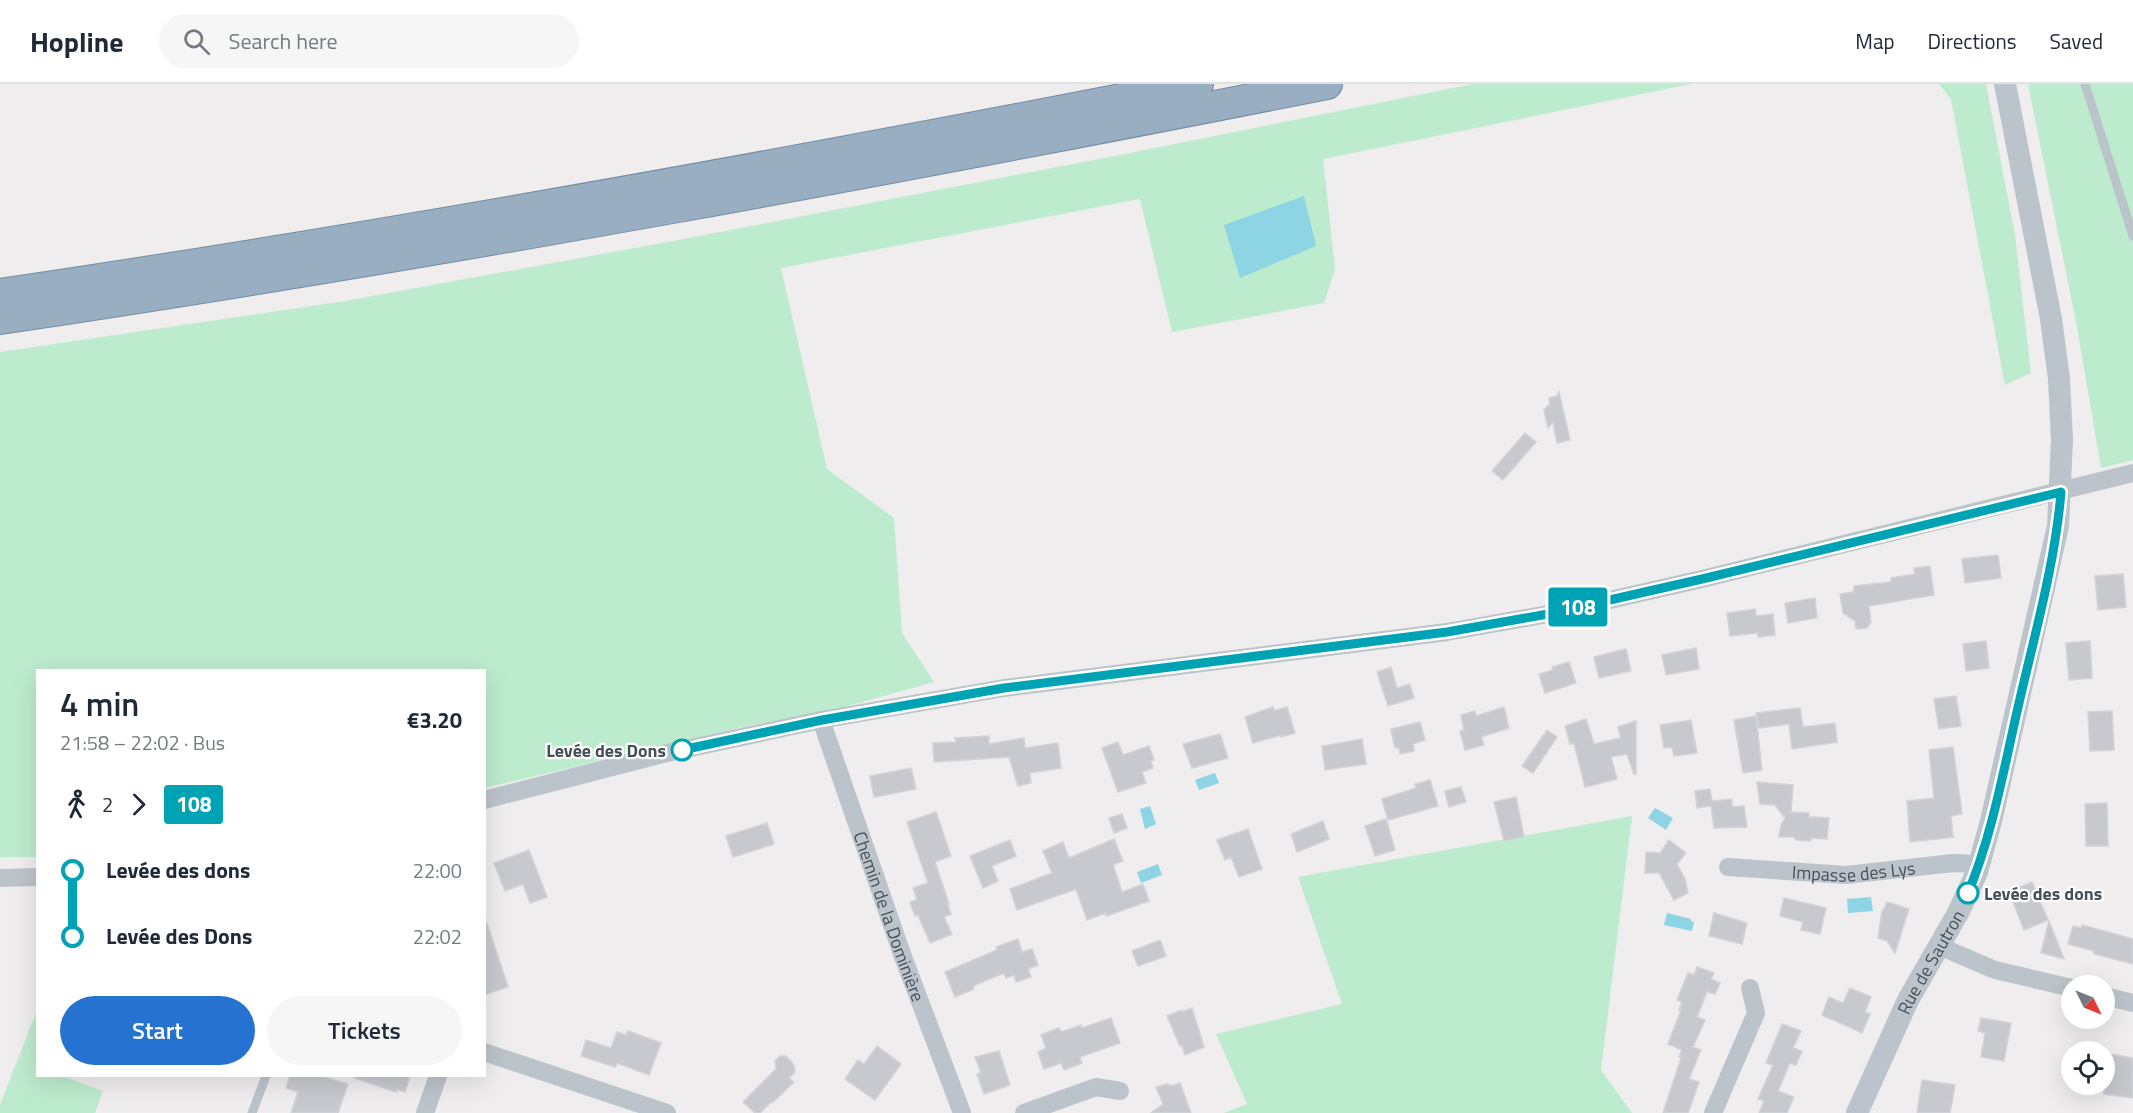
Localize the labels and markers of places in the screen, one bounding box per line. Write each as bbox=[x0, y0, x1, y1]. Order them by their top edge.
place label: Levée des Dons bbox=[546, 737, 666, 764]
marker: Levée des Dons bbox=[671, 739, 693, 761]
place label: Levée des dons bbox=[1984, 880, 2102, 907]
marker: Levée des dons bbox=[1957, 882, 1979, 904]

